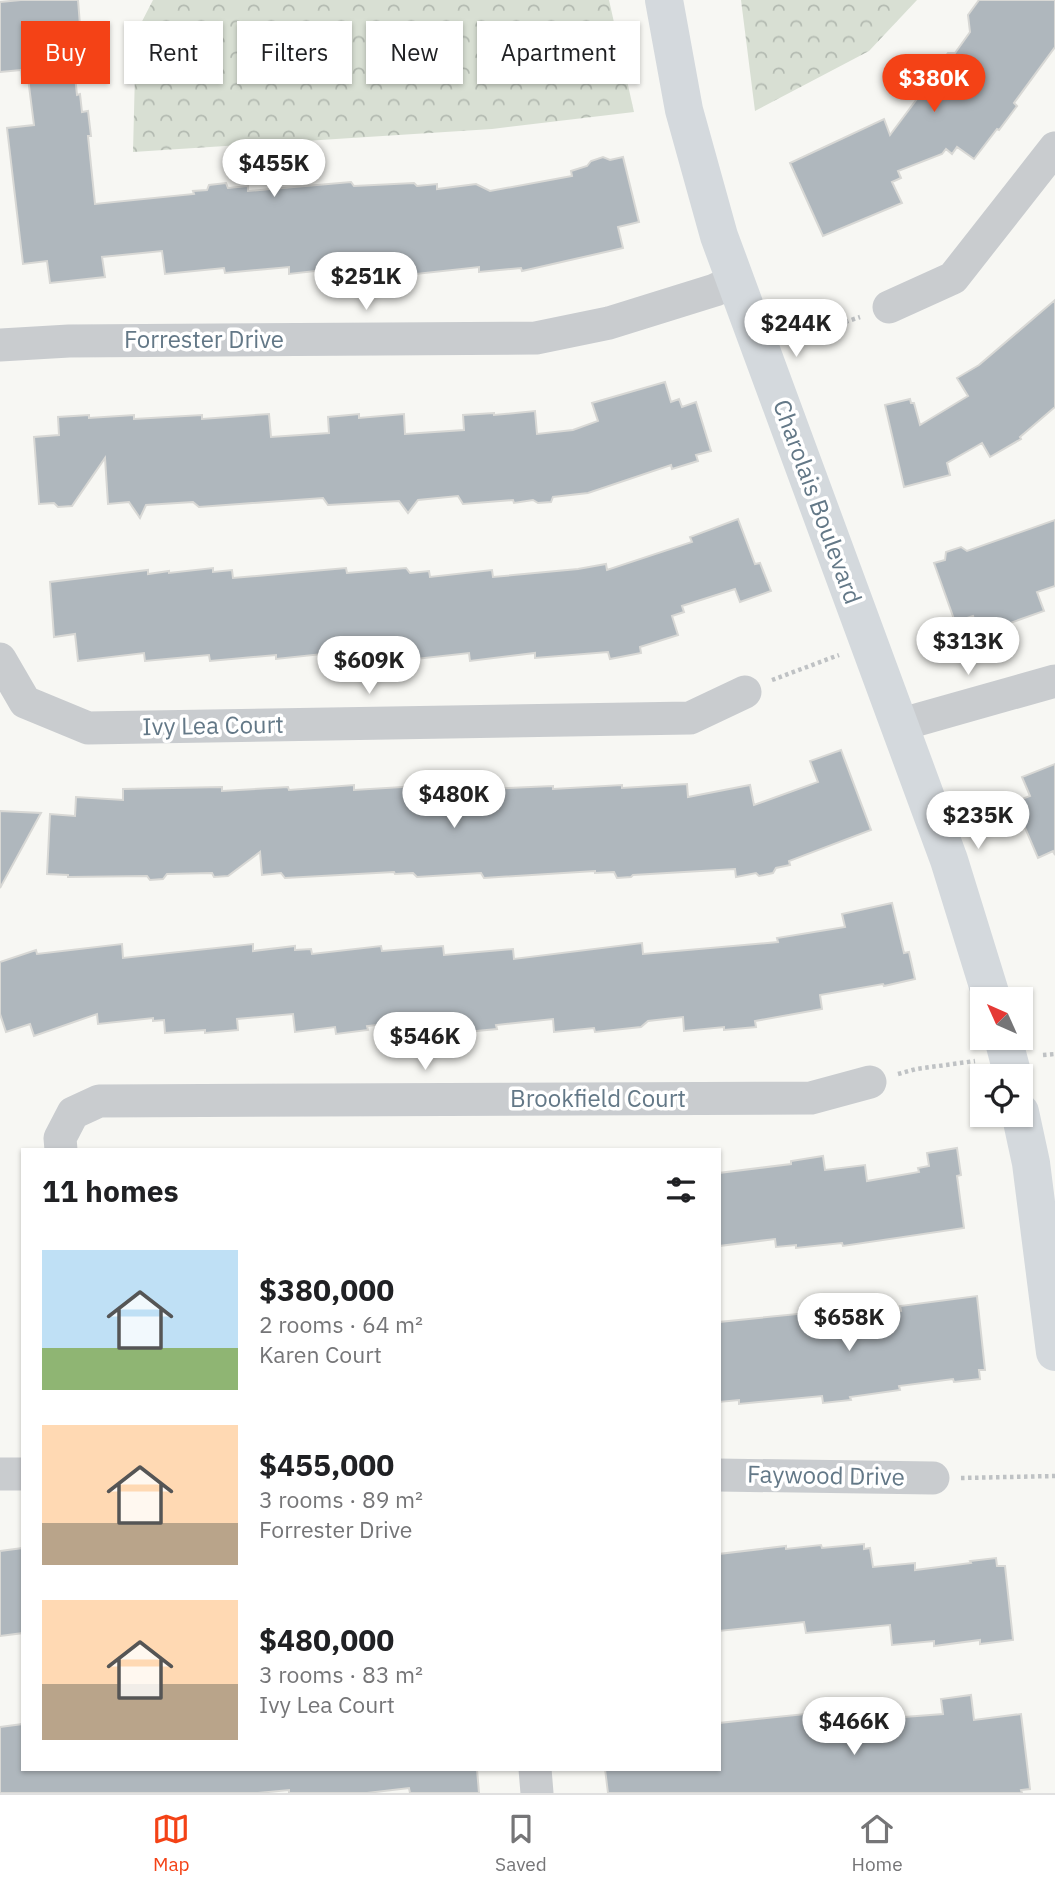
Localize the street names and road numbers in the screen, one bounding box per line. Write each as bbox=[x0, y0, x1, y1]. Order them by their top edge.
street label: Forrester Drive bbox=[124, 323, 284, 355]
street label: Charolais Boulevard bbox=[766, 395, 870, 608]
street label: Ivy Lea Court bbox=[142, 708, 284, 742]
street label: Brookfield Court bbox=[510, 1082, 686, 1114]
street label: Faywood Drive bbox=[747, 1458, 905, 1492]

